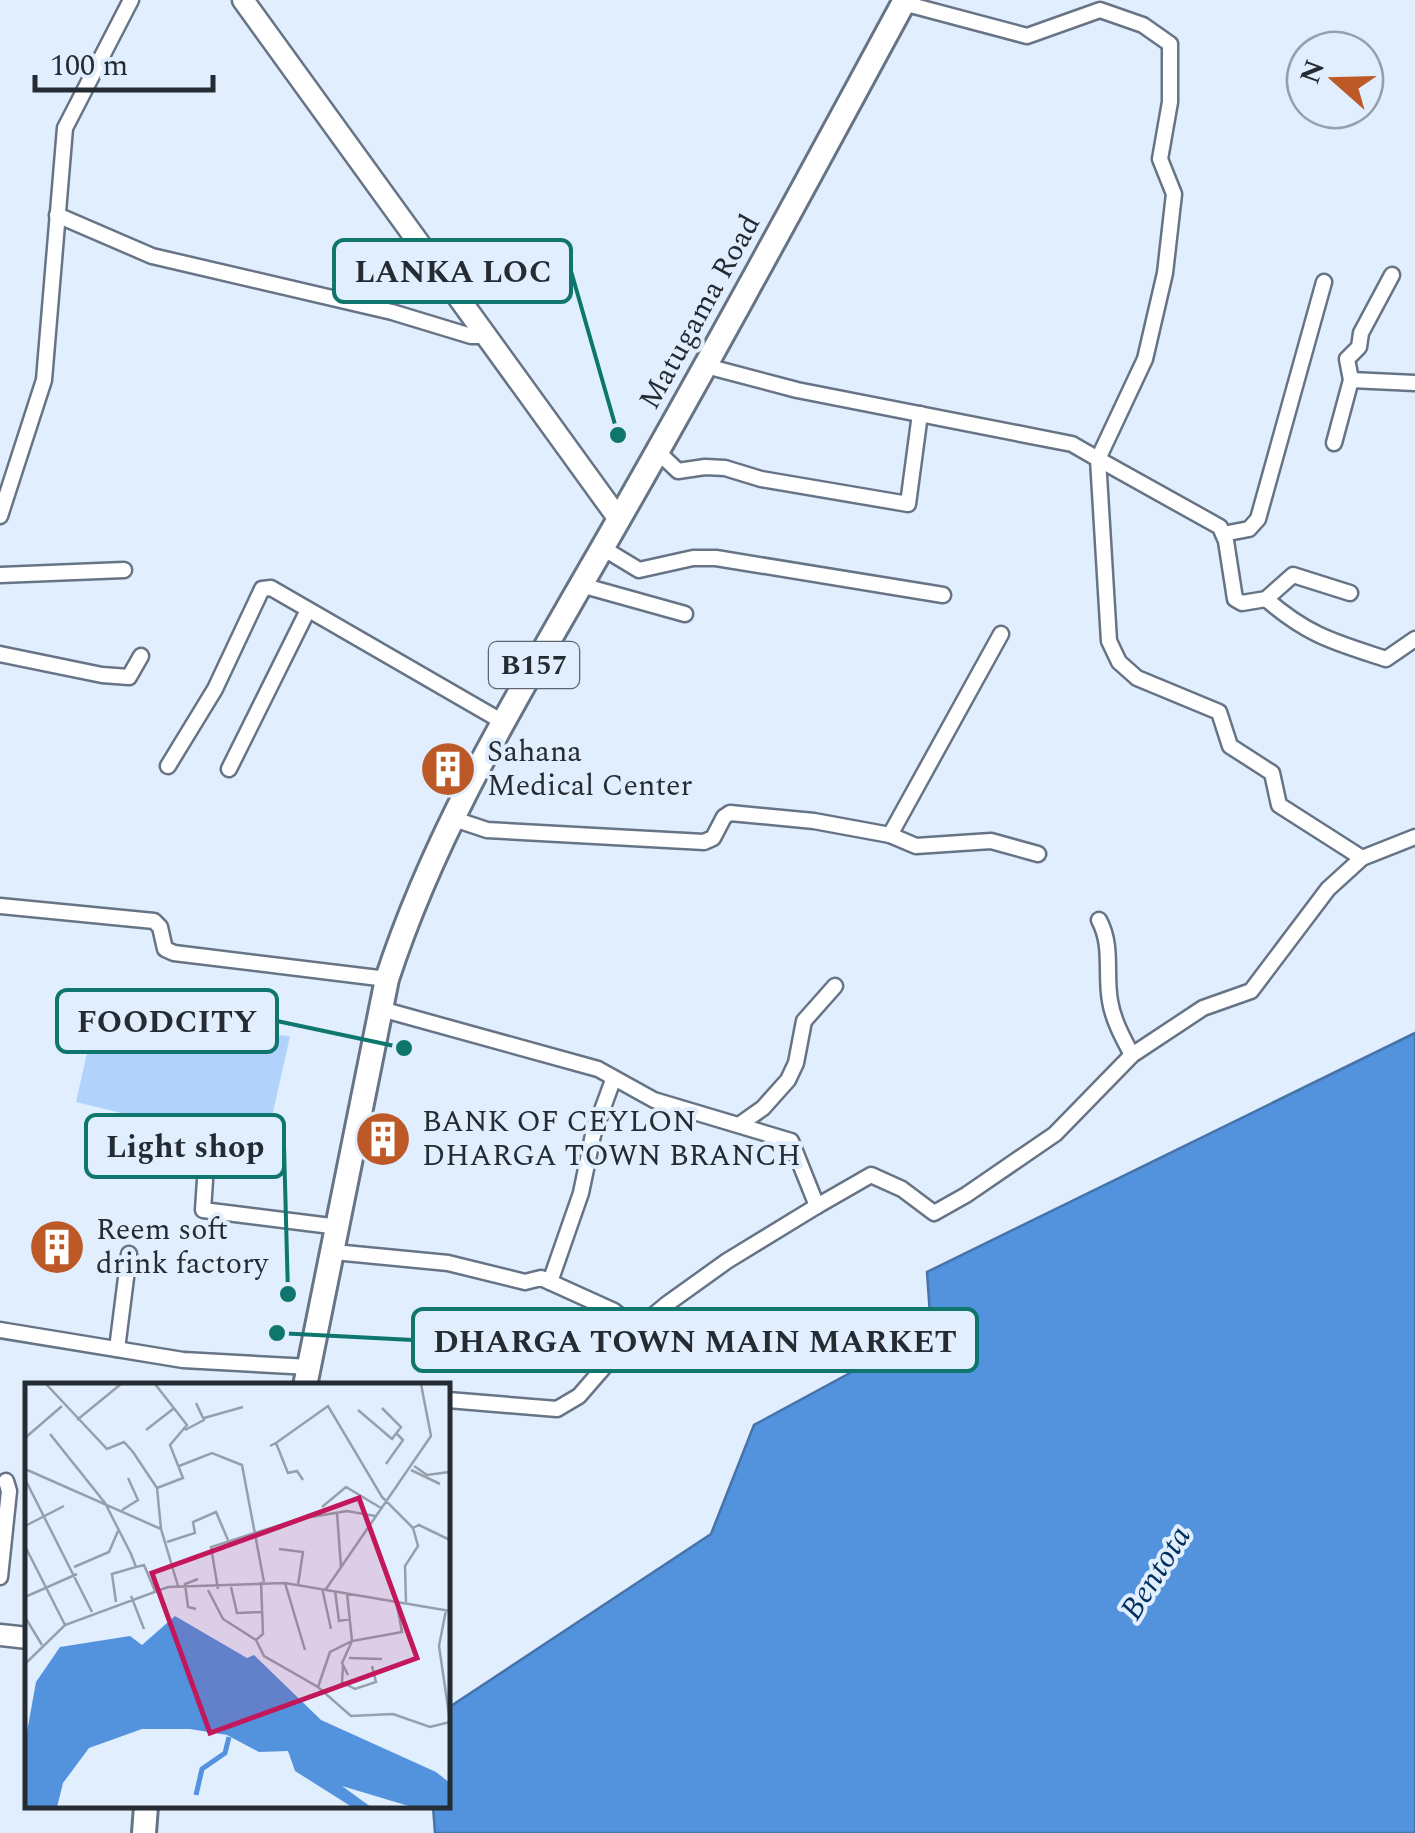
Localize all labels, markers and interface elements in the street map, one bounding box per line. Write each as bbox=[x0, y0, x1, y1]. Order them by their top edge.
scale bar bbox=[35, 30, 212, 92]
north arrow bbox=[1285, 30, 1385, 130]
text: 100 m bbox=[50, 43, 128, 89]
text: N bbox=[1289, 54, 1337, 90]
street label: Matugama Road bbox=[627, 206, 773, 418]
callout: LANKA LOC bbox=[334, 240, 571, 302]
text: LANKA LOC bbox=[354, 248, 552, 297]
road number: B157 bbox=[489, 642, 579, 688]
place label: Sahana Medical Center bbox=[487, 729, 693, 809]
building icon: Sahana Medical Center bbox=[418, 739, 478, 799]
callout: FOODCITY bbox=[57, 990, 277, 1052]
text: FOODCITY bbox=[77, 998, 257, 1047]
place label: BANK OF CEYLON DHARGA TOWN BRANCH bbox=[422, 1099, 801, 1179]
building icon: BANK OF CEYLON DHARGA TOWN BRANCH bbox=[353, 1109, 413, 1169]
callout: Light shop bbox=[86, 1115, 284, 1177]
text: Light shop bbox=[106, 1123, 264, 1172]
place label: Reem soft drink factory bbox=[96, 1207, 270, 1287]
building icon: Reem soft drink factory bbox=[27, 1217, 87, 1277]
callout: DHARGA TOWN MAIN MARKET bbox=[413, 1309, 977, 1371]
text: DHARGA TOWN MAIN MARKET bbox=[433, 1318, 957, 1367]
inset map bbox=[25, 1383, 450, 1808]
water label: Bentota bbox=[1108, 1516, 1204, 1630]

